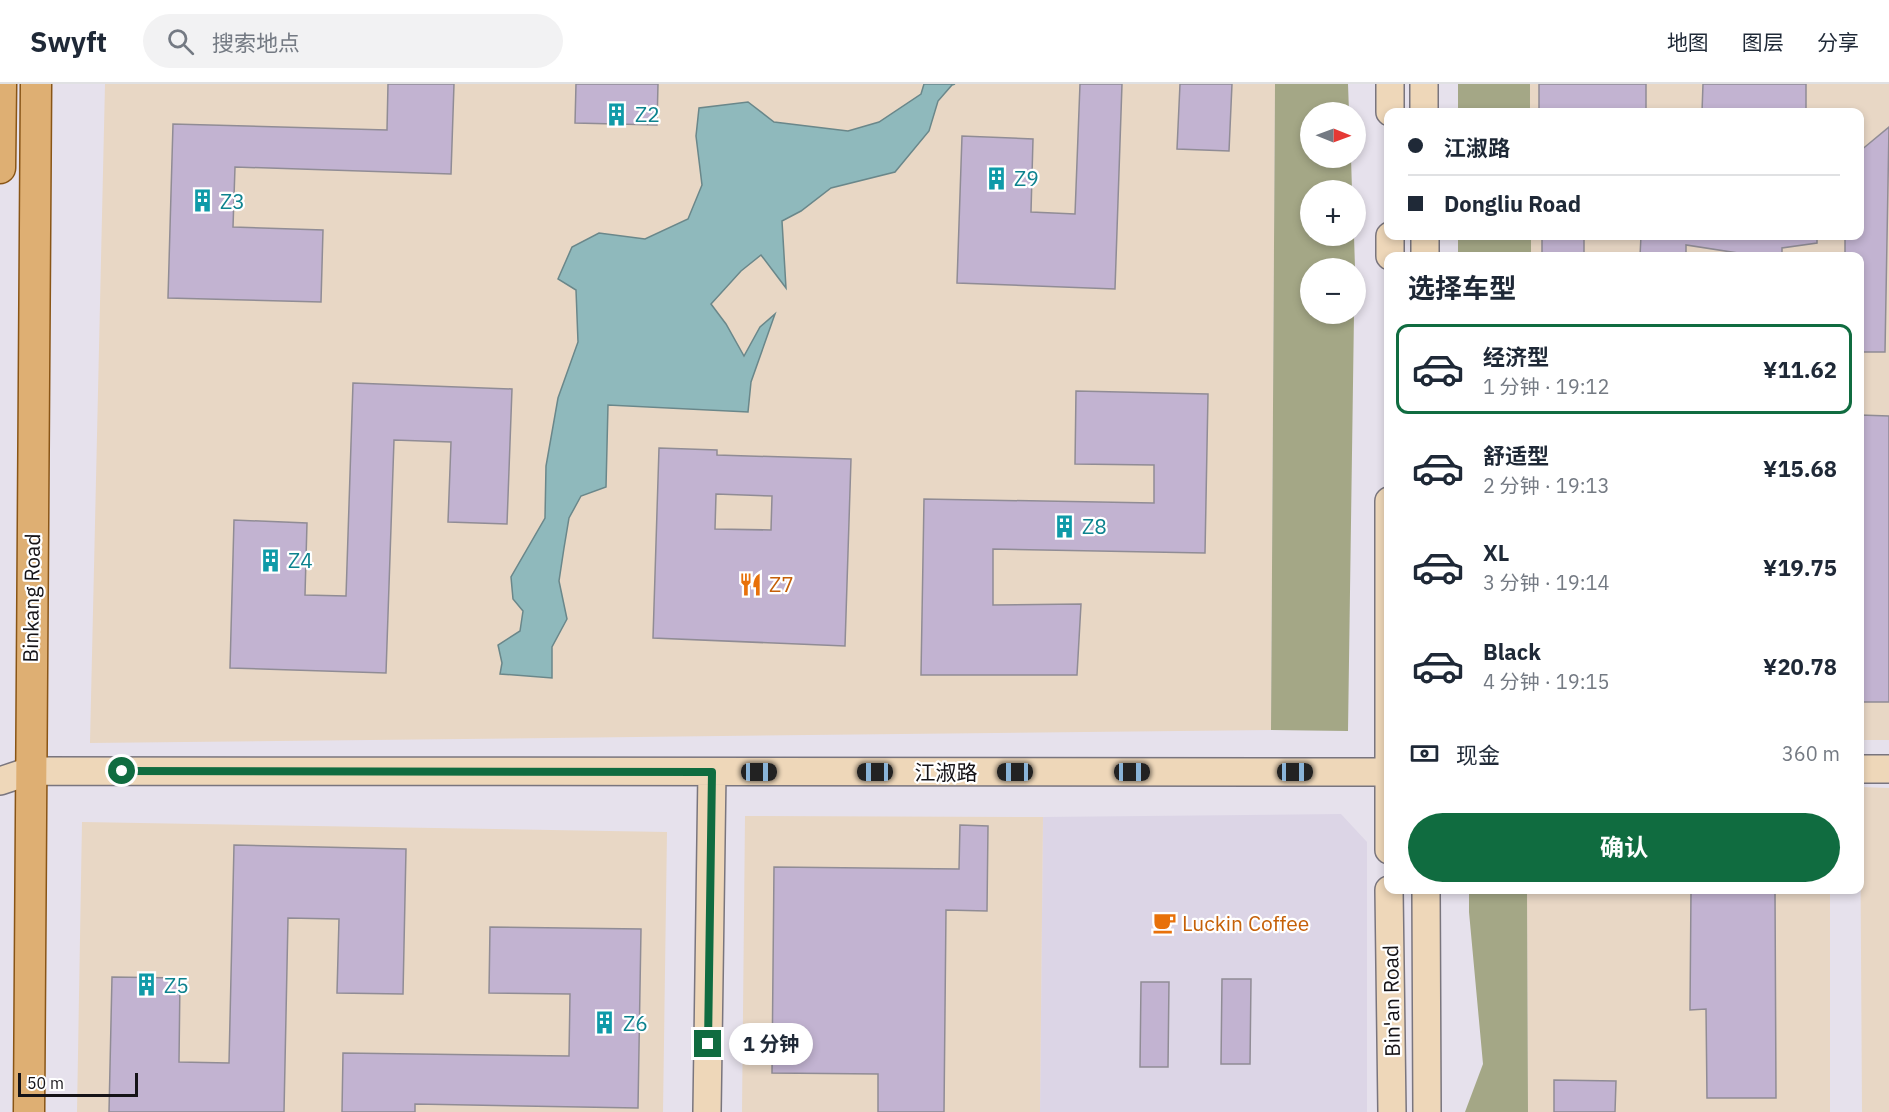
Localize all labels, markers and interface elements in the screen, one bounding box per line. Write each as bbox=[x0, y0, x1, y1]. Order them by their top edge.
search box bbox=[143, 14, 563, 68]
text: Swyft bbox=[30, 23, 107, 60]
icon: search bbox=[164, 25, 197, 58]
text: 搜索地点 bbox=[212, 28, 300, 57]
text: 地图 bbox=[1667, 28, 1709, 56]
text: 图层 bbox=[1742, 28, 1784, 56]
text: 分享 bbox=[1817, 28, 1859, 56]
place label: Z2 bbox=[635, 100, 660, 128]
building icon: Z2 bbox=[604, 101, 630, 127]
north arrow bbox=[1300, 102, 1366, 168]
map controls bbox=[1300, 102, 1366, 324]
text: 江淑路 bbox=[1444, 133, 1510, 162]
place label: Z9 bbox=[1014, 164, 1039, 192]
building icon: Z9 bbox=[983, 165, 1009, 191]
button: + bbox=[1300, 180, 1366, 246]
place label: Z3 bbox=[220, 187, 245, 215]
building icon: Z3 bbox=[189, 188, 215, 214]
text: Dongliu Road bbox=[1444, 189, 1581, 218]
button: − bbox=[1300, 258, 1366, 324]
text: 选择车型 bbox=[1408, 270, 1516, 305]
icon: car bbox=[1411, 342, 1465, 396]
text: 经济型 bbox=[1483, 342, 1549, 371]
text: ¥11.62 bbox=[1763, 355, 1837, 384]
text: 1 分钟 · 19:12 bbox=[1483, 373, 1610, 400]
icon: car bbox=[1411, 441, 1465, 495]
text: 舒适型 bbox=[1483, 441, 1549, 470]
text: ¥15.68 bbox=[1763, 454, 1837, 483]
text: 2 分钟 · 19:13 bbox=[1483, 472, 1610, 499]
place label: Z8 bbox=[1082, 512, 1107, 540]
building icon: Z8 bbox=[1051, 513, 1077, 539]
street label: Binkang Road bbox=[16, 533, 46, 663]
text: XL bbox=[1483, 538, 1509, 567]
icon: car bbox=[1411, 540, 1465, 594]
place label: Z4 bbox=[288, 546, 313, 574]
building icon: Z4 bbox=[257, 547, 283, 573]
text: ¥19.75 bbox=[1763, 553, 1837, 582]
text: 3 分钟 · 19:14 bbox=[1483, 569, 1610, 596]
place label: Z7 bbox=[769, 570, 794, 598]
restaurant icon: Z7 bbox=[738, 571, 764, 597]
text: Black bbox=[1483, 637, 1541, 666]
icon: car bbox=[1411, 639, 1465, 693]
text: ¥20.78 bbox=[1763, 652, 1837, 681]
text: 4 分钟 · 19:15 bbox=[1483, 668, 1610, 695]
icon: cash bbox=[1408, 737, 1441, 770]
text: 现金 bbox=[1456, 740, 1500, 769]
text: 360 m bbox=[1782, 740, 1840, 767]
route start bbox=[108, 757, 135, 784]
street label: 江淑路 bbox=[915, 758, 978, 786]
car bbox=[741, 763, 777, 781]
car bbox=[857, 763, 893, 781]
car bbox=[997, 763, 1033, 781]
car bbox=[1114, 763, 1150, 781]
car bbox=[1277, 763, 1313, 781]
button: 确认 bbox=[1408, 813, 1840, 882]
place label: Luckin Coffee bbox=[1182, 909, 1309, 937]
cafe icon: Luckin Coffee bbox=[1151, 910, 1177, 936]
street label: Bin'an Road bbox=[1376, 945, 1406, 1057]
place label: Z5 bbox=[164, 971, 189, 999]
building icon: Z5 bbox=[133, 972, 159, 998]
place label: Z6 bbox=[623, 1009, 648, 1037]
building icon: Z6 bbox=[592, 1010, 618, 1036]
callout: 1 分钟 bbox=[729, 1023, 813, 1065]
route end bbox=[694, 1030, 721, 1057]
text: 1 分钟 bbox=[743, 1030, 799, 1057]
scale bar bbox=[18, 1070, 138, 1098]
text: 50 m bbox=[27, 1073, 64, 1093]

